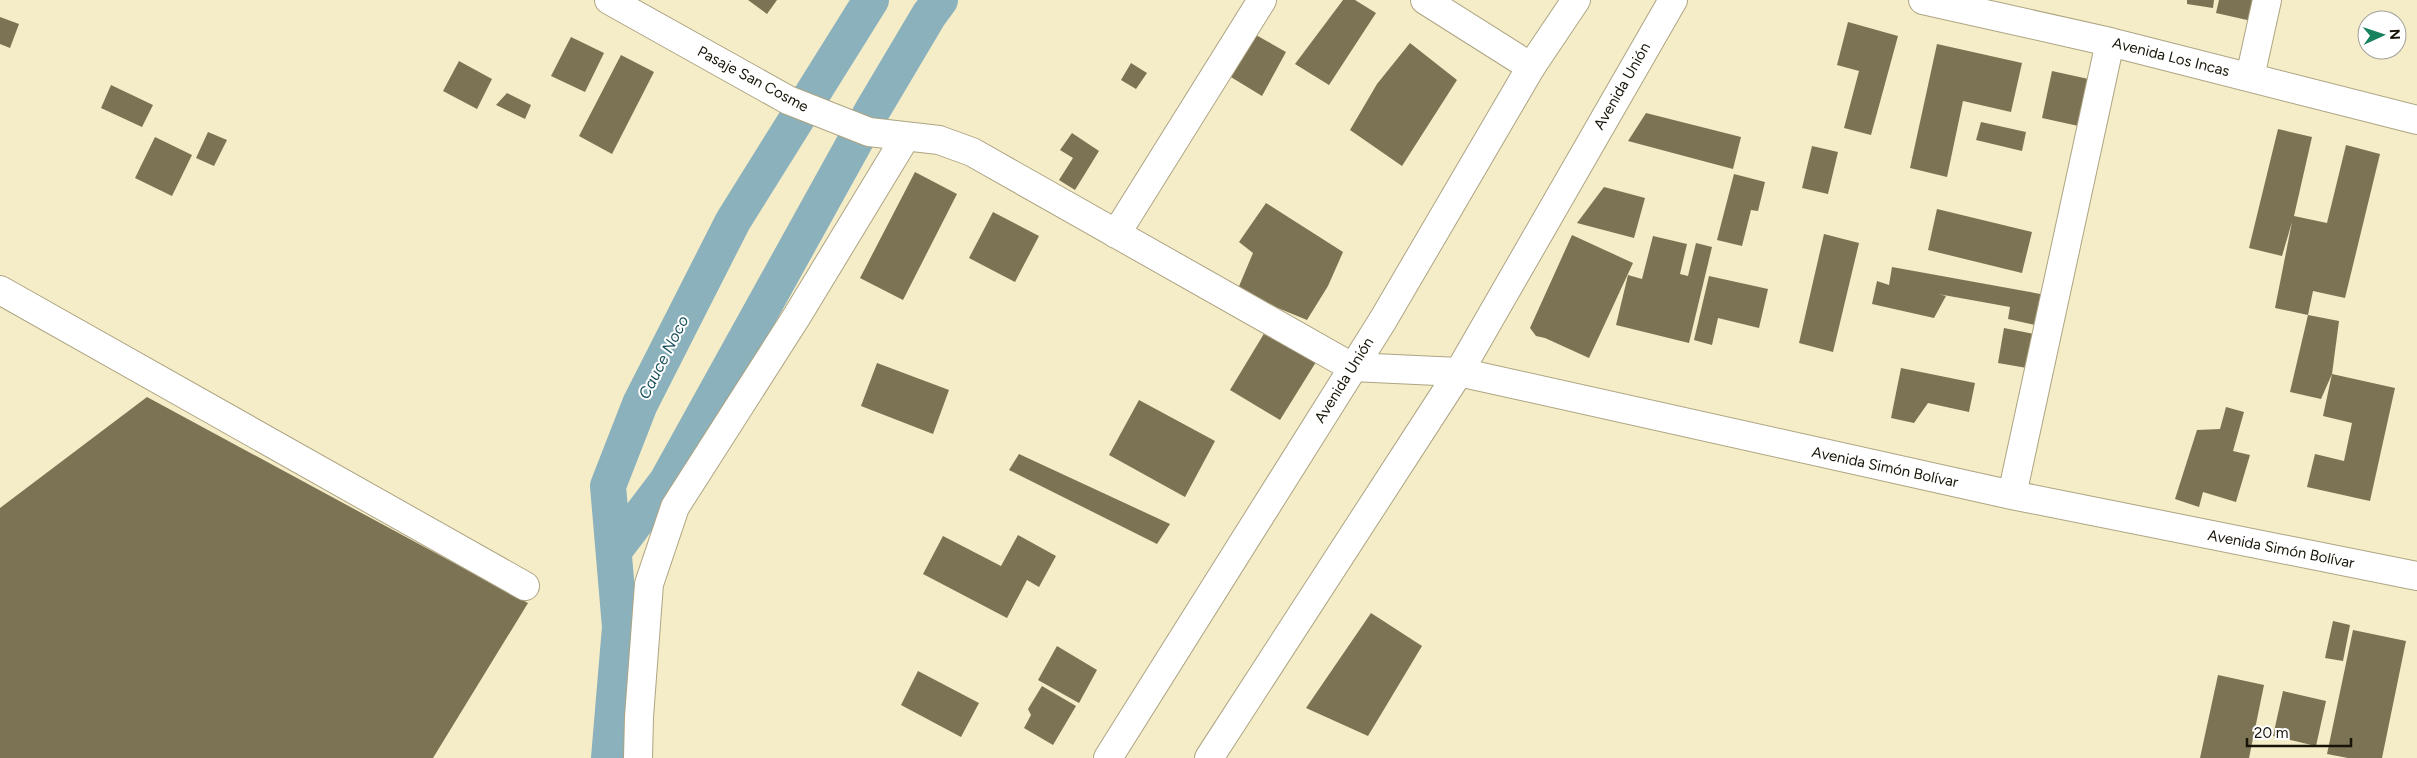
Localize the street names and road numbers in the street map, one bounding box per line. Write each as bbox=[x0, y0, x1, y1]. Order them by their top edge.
street label: Avenida Los Incas bbox=[2111, 34, 2231, 80]
street label: Avenida Unión bbox=[1590, 39, 1654, 133]
street label: Pasaje San Cosme bbox=[694, 42, 812, 116]
street label: Avenida Unión bbox=[1311, 334, 1377, 426]
street label: Avenida Simón Bolívar bbox=[1810, 443, 1960, 491]
street label: Avenida Simón Bolívar bbox=[2206, 526, 2356, 572]

